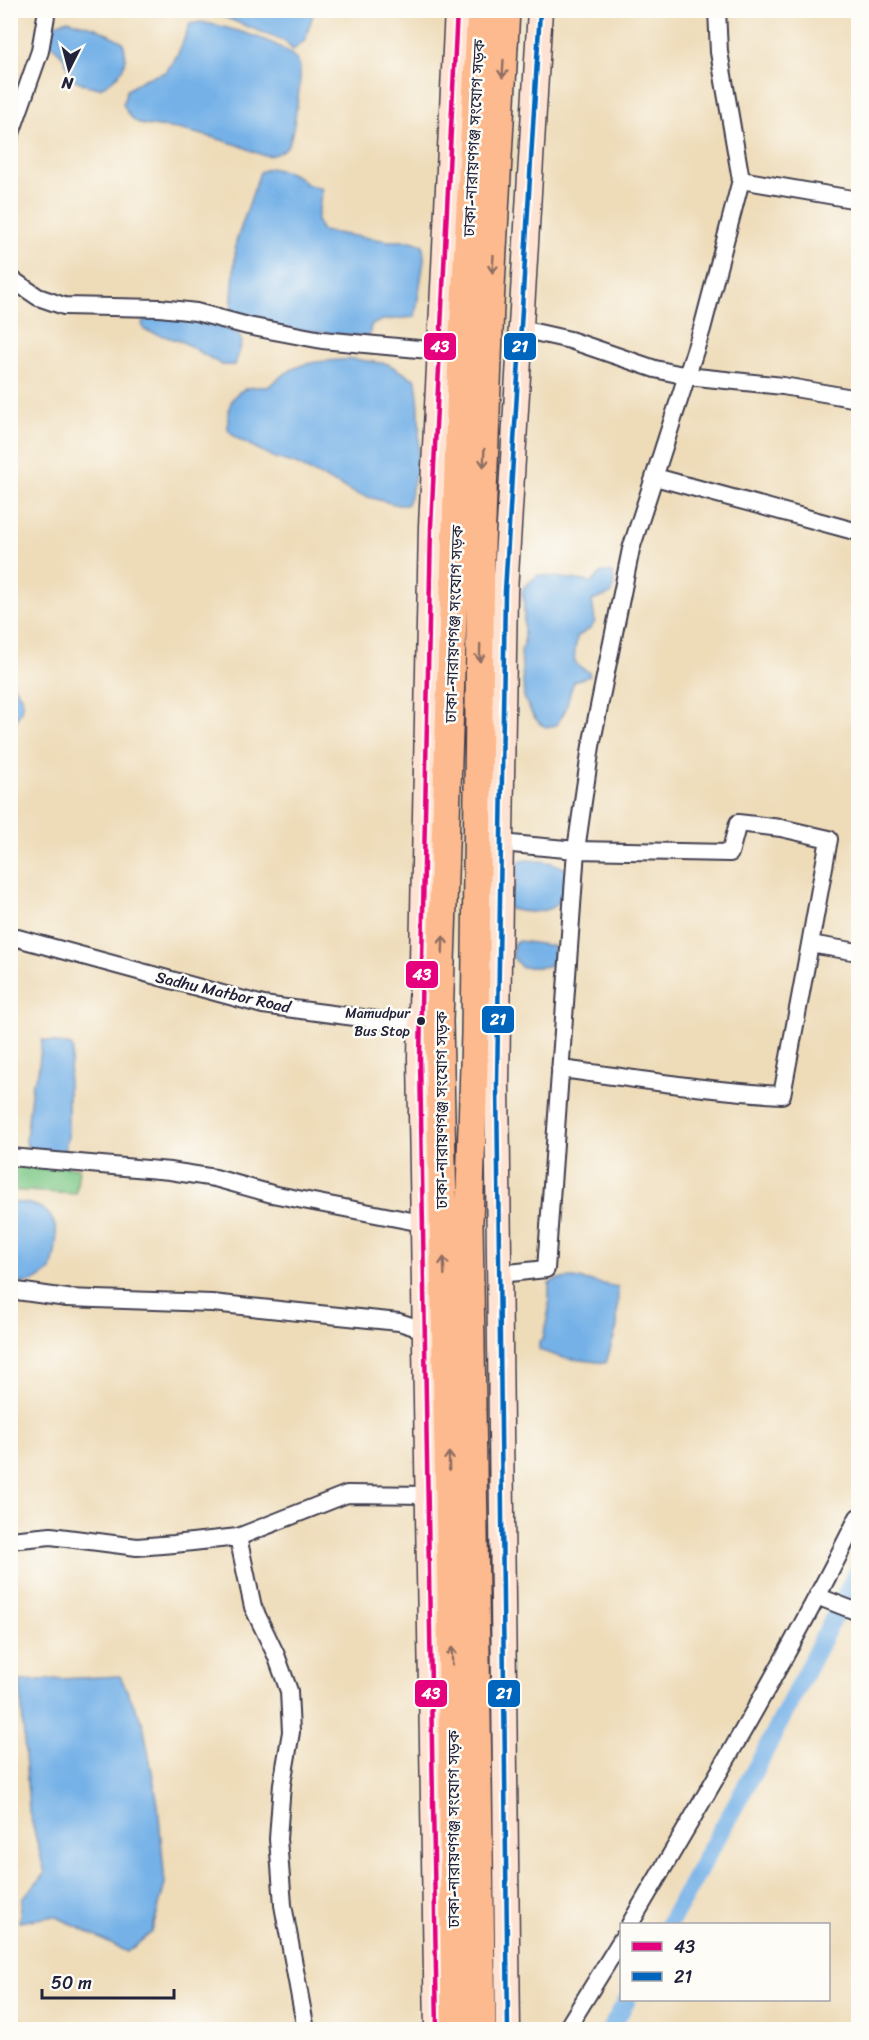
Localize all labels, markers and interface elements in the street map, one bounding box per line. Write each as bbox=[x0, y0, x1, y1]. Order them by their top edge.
street label: ঢাকা-নারায়ণগঞ্জ সংযোগ সড়ক bbox=[454, 37, 494, 238]
north arrow bbox=[39, 39, 99, 99]
one-way arrow bbox=[498, 58, 509, 78]
text: N bbox=[60, 68, 76, 99]
one-way arrow bbox=[487, 253, 498, 273]
line badge: 43 bbox=[423, 332, 457, 361]
text: 43 bbox=[430, 332, 450, 361]
line badge: 21 bbox=[503, 332, 537, 361]
text: 21 bbox=[511, 332, 528, 361]
one-way arrow bbox=[479, 448, 490, 468]
street label: ঢাকা-নারায়ণগঞ্জ সংযোগ সড়ক bbox=[436, 524, 472, 724]
one-way arrow bbox=[474, 643, 486, 663]
one-way arrow bbox=[437, 936, 449, 956]
line badge: 43 bbox=[405, 960, 439, 989]
text: 43 bbox=[412, 960, 432, 989]
street label: Sadhu Matbor Road bbox=[153, 962, 295, 1022]
place label: Mamudpur Bus Stop bbox=[345, 1001, 411, 1044]
line badge: 21 bbox=[481, 1005, 515, 1034]
text: 21 bbox=[489, 1005, 506, 1034]
street label: ঢাকা-নারায়ণগঞ্জ সংযোগ সড়ক bbox=[427, 1010, 456, 1210]
marker: Mamudpur Bus Stop bbox=[415, 1015, 427, 1027]
one-way arrow bbox=[438, 1257, 450, 1277]
one-way arrow bbox=[443, 1452, 455, 1472]
one-way arrow bbox=[446, 1647, 458, 1667]
line badge: 43 bbox=[414, 1679, 448, 1708]
text: 43 bbox=[421, 1679, 441, 1708]
line badge: 21 bbox=[487, 1679, 521, 1708]
text: 21 bbox=[495, 1679, 512, 1708]
street label: ঢাকা-নারায়ণগঞ্জ সংযোগ সড়ক bbox=[439, 1729, 468, 1929]
legend bbox=[620, 1923, 830, 2001]
text: 43 bbox=[674, 1931, 695, 1963]
text: 21 bbox=[674, 1961, 692, 1993]
scale bar bbox=[42, 1962, 174, 2000]
text: 50 m bbox=[51, 1967, 92, 1999]

